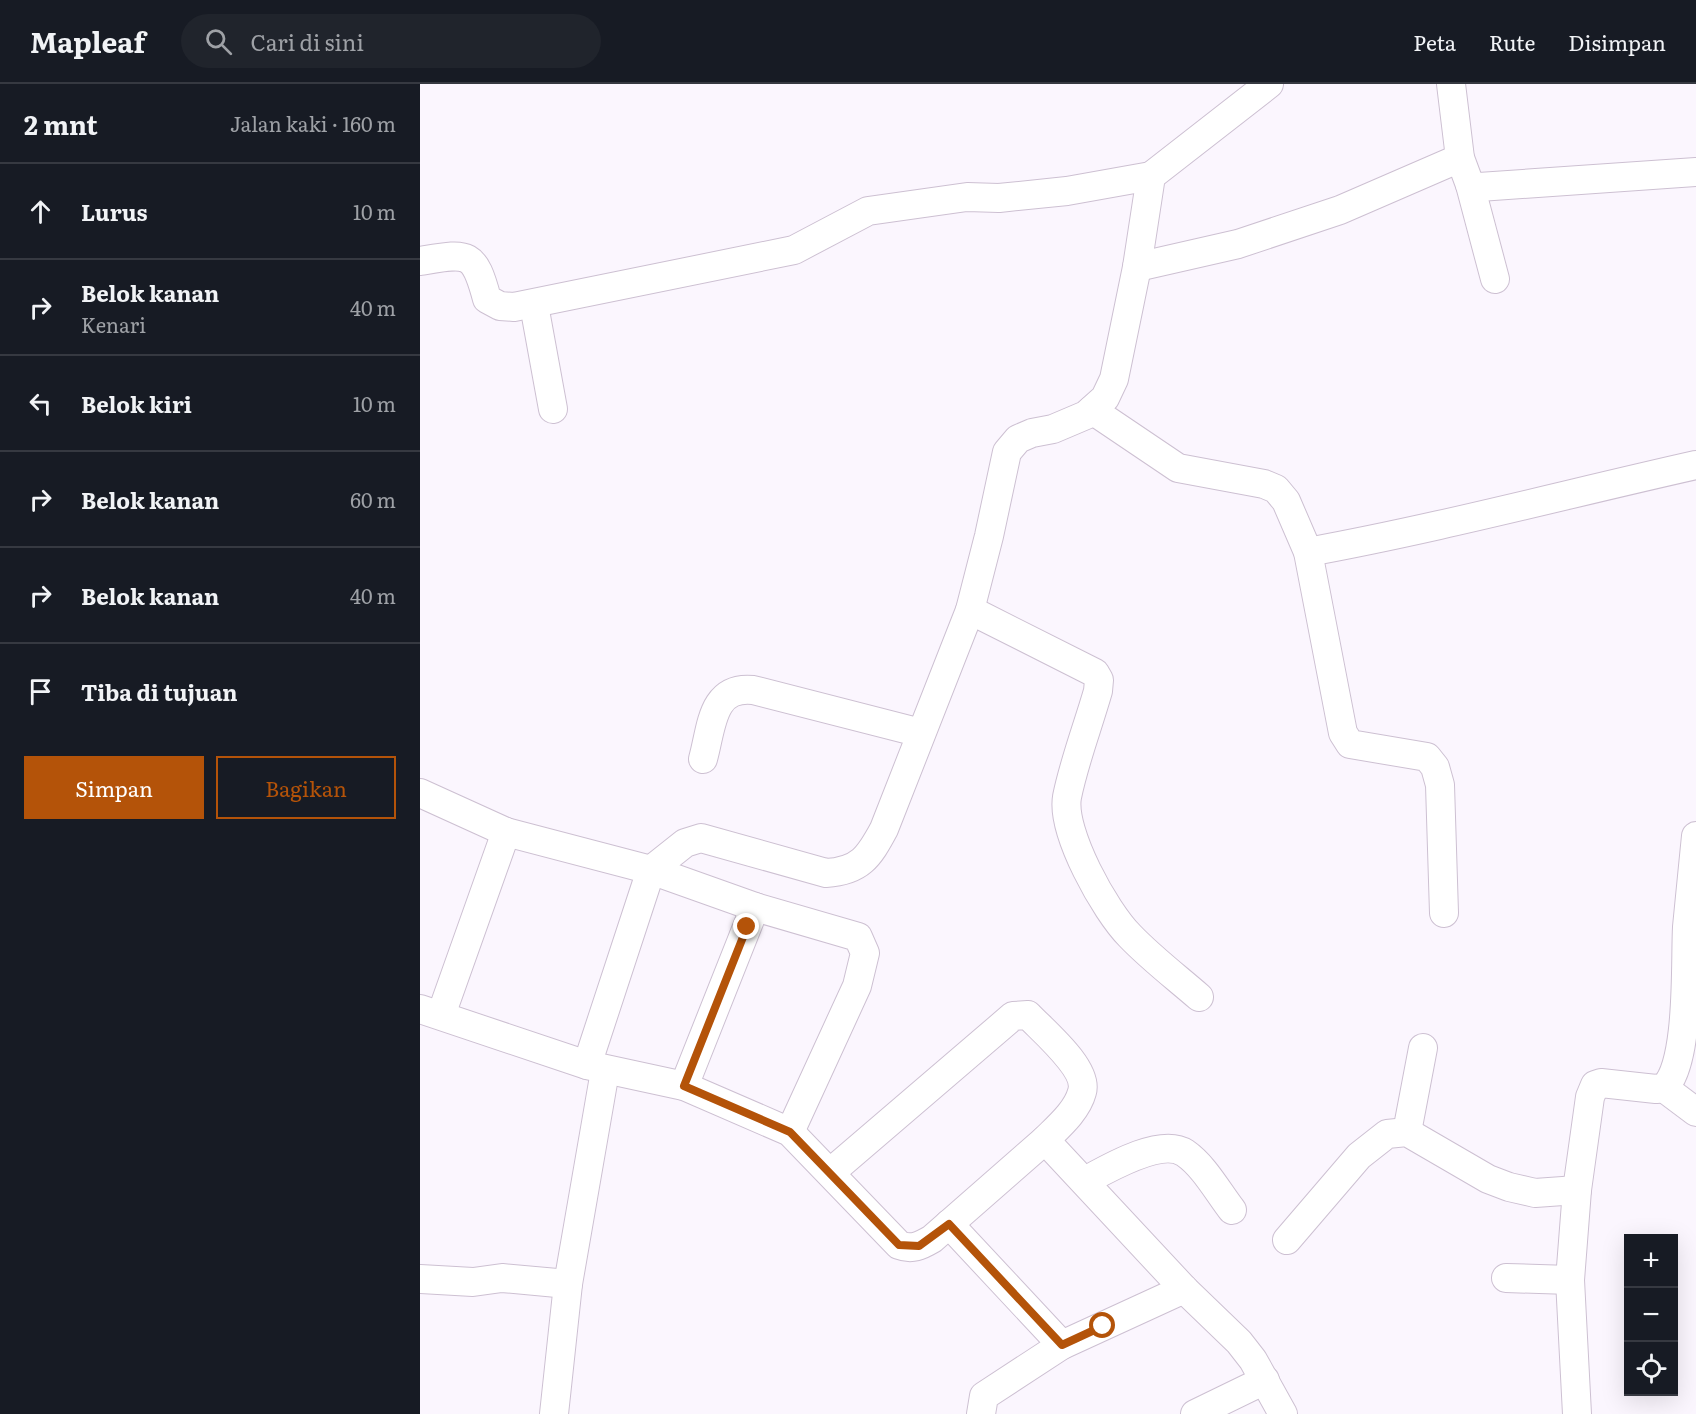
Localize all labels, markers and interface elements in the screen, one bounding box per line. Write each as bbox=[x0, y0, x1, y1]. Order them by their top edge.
search box bbox=[181, 14, 601, 68]
text: Mapleaf bbox=[30, 20, 145, 62]
icon: search bbox=[202, 25, 235, 58]
text: Cari di sini bbox=[250, 25, 364, 58]
text: Peta bbox=[1413, 26, 1456, 57]
text: Rute bbox=[1489, 26, 1535, 57]
text: Disimpan bbox=[1568, 26, 1666, 57]
text: 2 mnt bbox=[24, 104, 98, 143]
text: Jalan kaki · 160 m bbox=[230, 108, 396, 138]
icon: ahead bbox=[24, 195, 57, 228]
text: Lurus bbox=[81, 195, 148, 228]
text: 10 m bbox=[353, 196, 396, 226]
text: Belok kanan bbox=[81, 276, 219, 309]
icon: right bbox=[24, 291, 57, 324]
text: 40 m bbox=[350, 292, 396, 322]
text: Kenari bbox=[81, 309, 146, 339]
icon: left bbox=[24, 387, 57, 420]
text: Belok kiri bbox=[81, 387, 192, 420]
text: 10 m bbox=[353, 388, 396, 418]
icon: right bbox=[24, 483, 57, 516]
text: Belok kanan bbox=[81, 483, 219, 516]
text: 60 m bbox=[350, 484, 396, 514]
icon: right bbox=[24, 579, 57, 612]
text: Belok kanan bbox=[81, 579, 219, 612]
text: 40 m bbox=[350, 580, 396, 610]
icon: arrive bbox=[24, 675, 57, 708]
text: Tiba di tujuan bbox=[81, 675, 237, 708]
button: Simpan bbox=[24, 756, 204, 819]
button: Bagikan bbox=[216, 756, 396, 819]
route end bbox=[733, 913, 759, 939]
map controls bbox=[1624, 1234, 1678, 1396]
button: + bbox=[1624, 1234, 1678, 1288]
button: − bbox=[1624, 1288, 1678, 1342]
route start bbox=[1089, 1312, 1115, 1338]
button: locate bbox=[1624, 1342, 1678, 1396]

